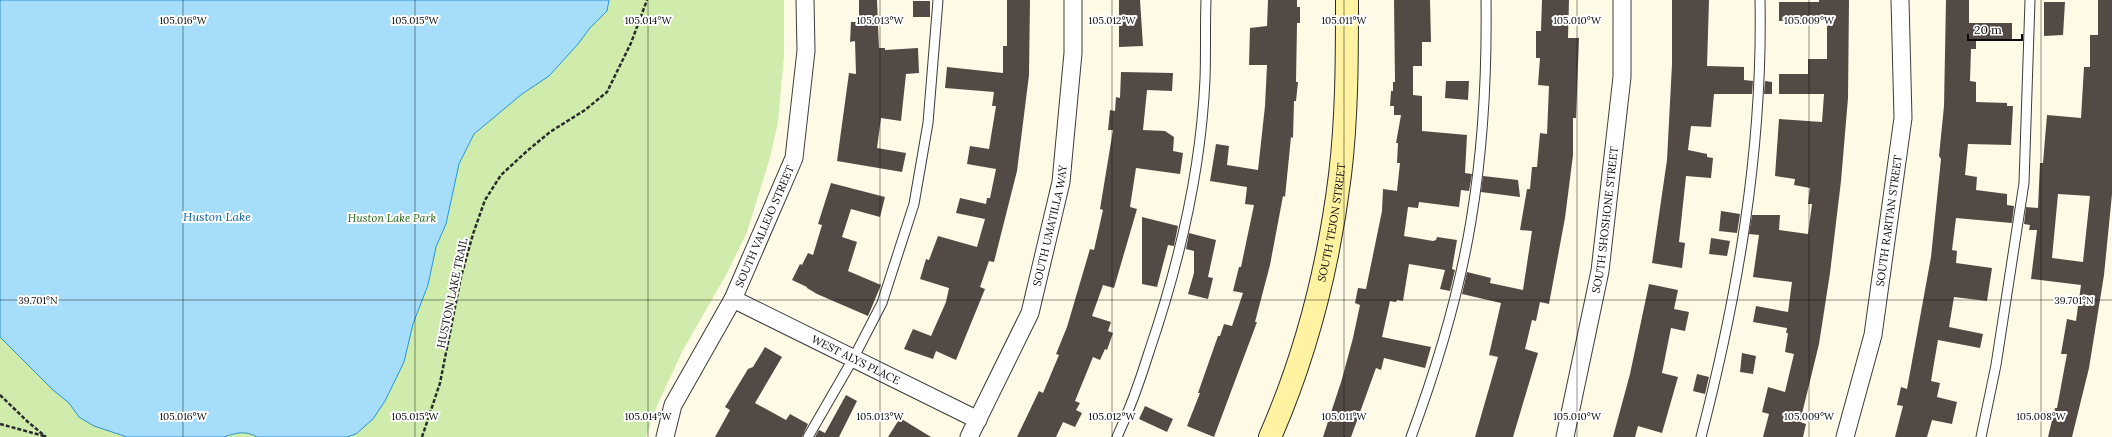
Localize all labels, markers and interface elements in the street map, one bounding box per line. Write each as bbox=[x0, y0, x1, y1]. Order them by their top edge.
text: 105.016°W bbox=[159, 14, 208, 27]
text: 105.015°W bbox=[392, 14, 439, 27]
text: 105.014°W bbox=[625, 14, 672, 27]
text: 105.013°W bbox=[856, 14, 905, 27]
text: 105.012°W bbox=[1089, 14, 1136, 27]
text: 105.011°W bbox=[1321, 14, 1368, 27]
text: 105.010°W bbox=[1553, 14, 1602, 27]
text: 105.009°W bbox=[1784, 14, 1835, 27]
scale bar bbox=[1968, 16, 2022, 42]
text: 20 m bbox=[1974, 22, 2002, 37]
street label: SOUTH SHOSHONE STREET bbox=[1589, 146, 1621, 294]
street label: SOUTH RARITAN STREET bbox=[1873, 154, 1905, 288]
street label: SOUTH TEJON STREET bbox=[1314, 162, 1348, 283]
street label: SOUTH VALLEJO STREET bbox=[732, 163, 797, 289]
street label: SOUTH UMATILLA WAY bbox=[1030, 163, 1070, 288]
water label: Huston Lake bbox=[183, 209, 251, 224]
park label: Huston Lake Park bbox=[348, 211, 436, 225]
street label: HUSTON LAKE TRAIL bbox=[433, 236, 471, 349]
text: 39.701°N bbox=[18, 294, 58, 307]
text: 39.701°N bbox=[2054, 294, 2094, 307]
street label: WEST ALYS PLACE bbox=[809, 332, 903, 388]
text: 105.016°W bbox=[159, 410, 208, 423]
text: 105.015°W bbox=[392, 410, 439, 423]
text: 105.014°W bbox=[625, 410, 672, 423]
text: 105.013°W bbox=[856, 410, 905, 423]
text: 105.012°W bbox=[1089, 410, 1136, 423]
text: 105.011°W bbox=[1321, 410, 1368, 423]
text: 105.010°W bbox=[1553, 410, 1602, 423]
text: 105.009°W bbox=[1784, 410, 1835, 423]
text: 105.008°W bbox=[2016, 410, 2067, 423]

